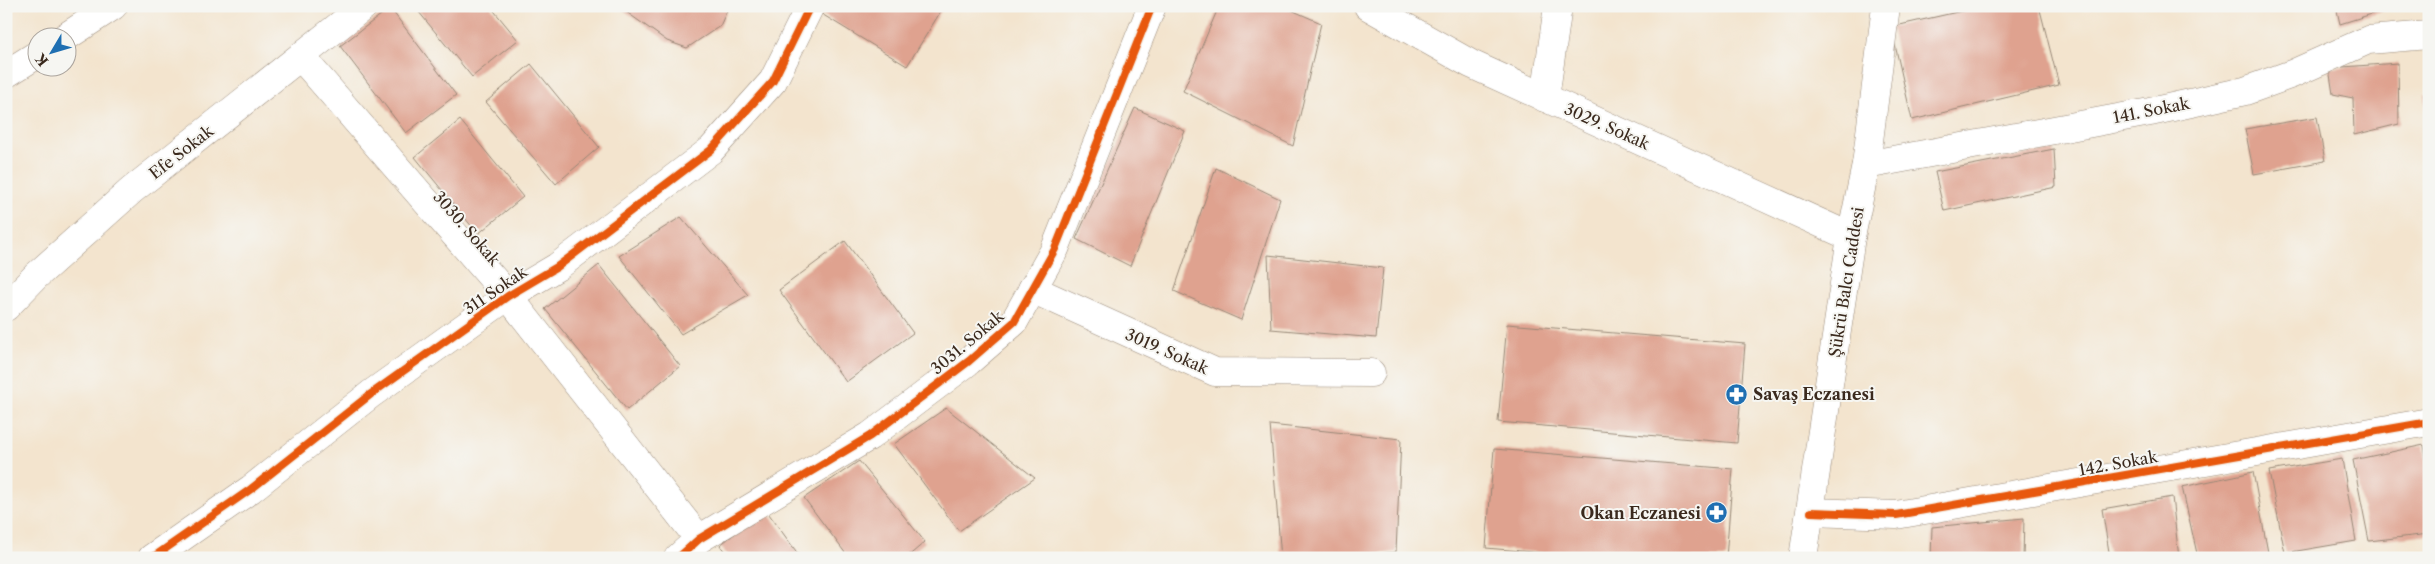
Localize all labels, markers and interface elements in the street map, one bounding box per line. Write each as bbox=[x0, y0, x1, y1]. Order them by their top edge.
north arrow bbox=[28, 28, 78, 78]
text: K bbox=[31, 49, 52, 70]
street label: 141. Sokak bbox=[2111, 93, 2192, 127]
street label: 3029. Sokak bbox=[1561, 98, 1653, 154]
street label: Efe Sokak bbox=[145, 120, 218, 183]
street label: 3030. Sokak bbox=[429, 187, 505, 270]
street label: Şükrü Balcı Caddesi bbox=[1824, 205, 1868, 359]
street label: 311 Sokak bbox=[459, 261, 531, 319]
street label: 3031. Sokak bbox=[927, 305, 1008, 378]
street label: 3019. Sokak bbox=[1122, 324, 1212, 378]
pharmacy icon: Savaş Eczanesi bbox=[1725, 382, 1749, 406]
place label: Savaş Eczanesi bbox=[1753, 384, 1875, 404]
street label: 142. Sokak bbox=[2077, 446, 2160, 480]
pharmacy icon: Okan Eczanesi bbox=[1705, 501, 1729, 525]
place label: Okan Eczanesi bbox=[1580, 503, 1701, 523]

